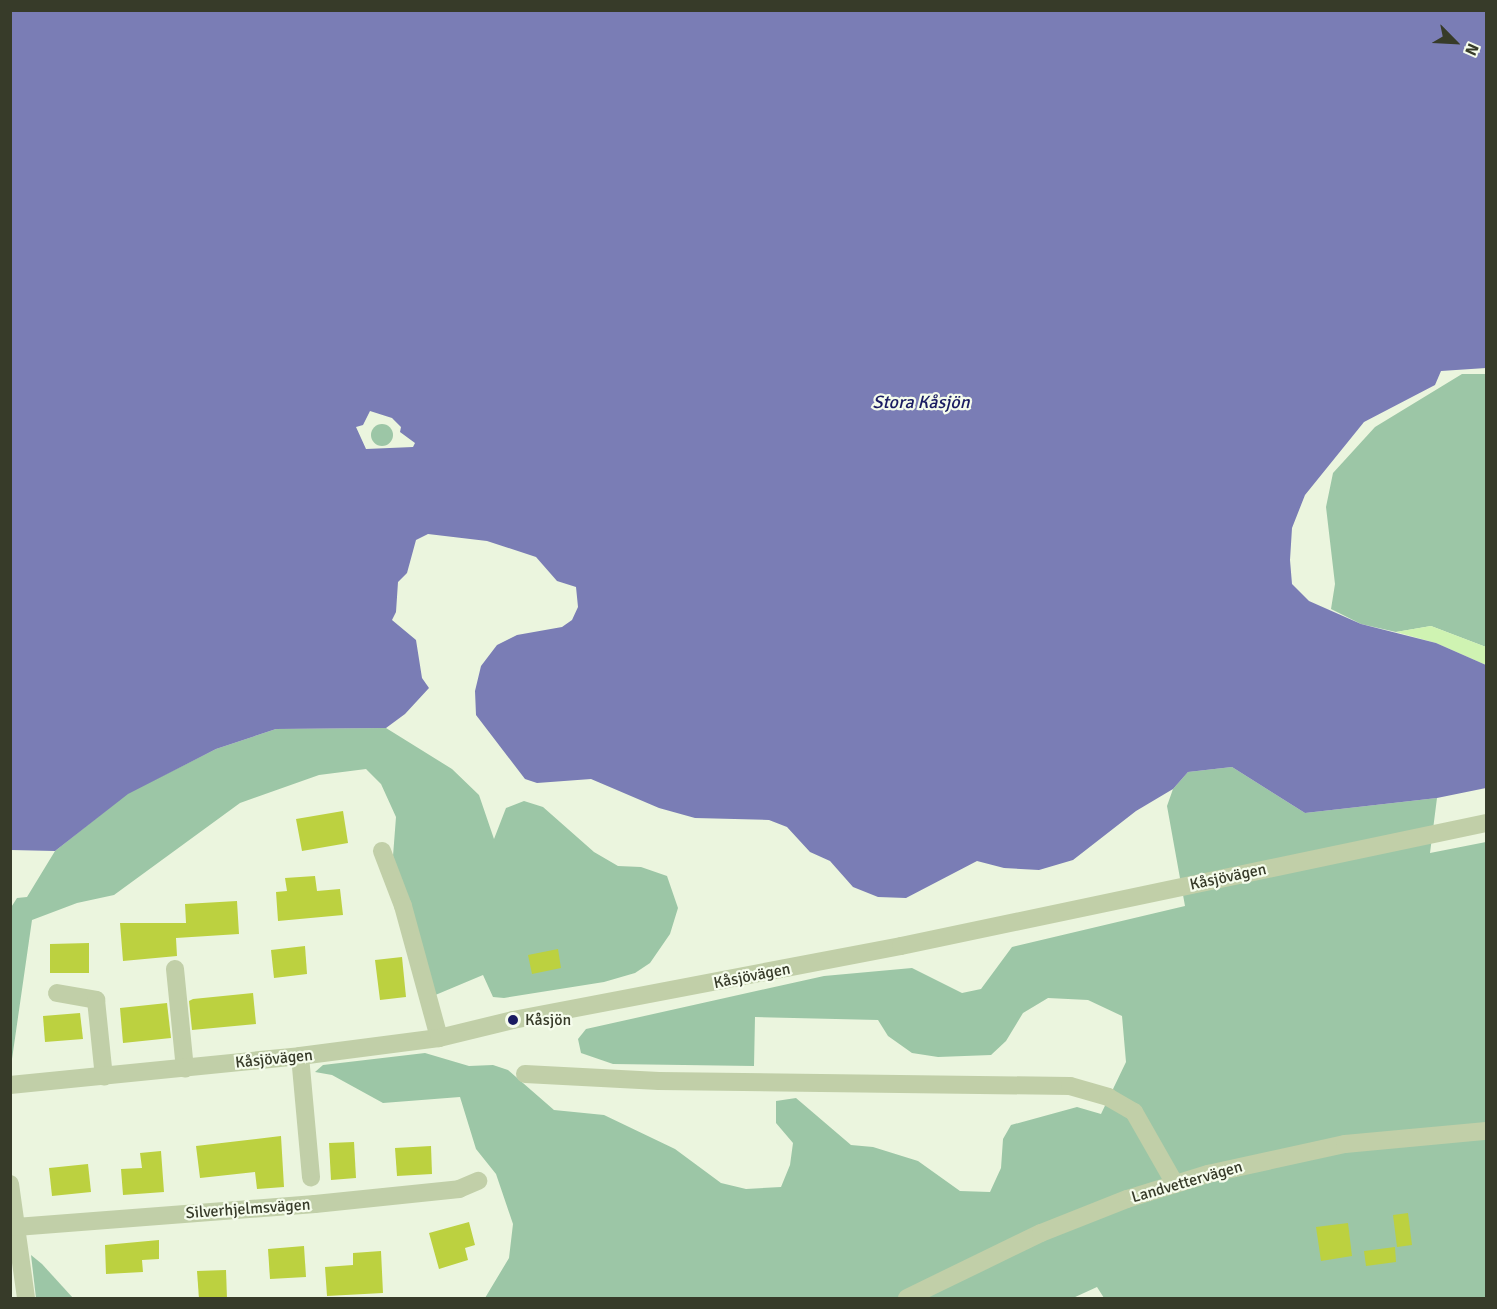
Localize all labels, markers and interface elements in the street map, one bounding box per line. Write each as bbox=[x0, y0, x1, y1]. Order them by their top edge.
north arrow bbox=[1425, 12, 1485, 72]
text: N bbox=[1460, 40, 1483, 58]
water label: Stora Kåsjön bbox=[872, 391, 970, 413]
street label: Kåsjövägen bbox=[1188, 860, 1268, 894]
street label: Kåsjövägen bbox=[712, 959, 792, 993]
place label: Kåsjön bbox=[525, 1010, 571, 1030]
marker: Kåsjön bbox=[506, 1013, 520, 1027]
street label: Kåsjövägen bbox=[234, 1045, 314, 1073]
street label: Landvettervägen bbox=[1129, 1157, 1245, 1207]
street label: Silverhjelmsvägen bbox=[185, 1195, 311, 1223]

